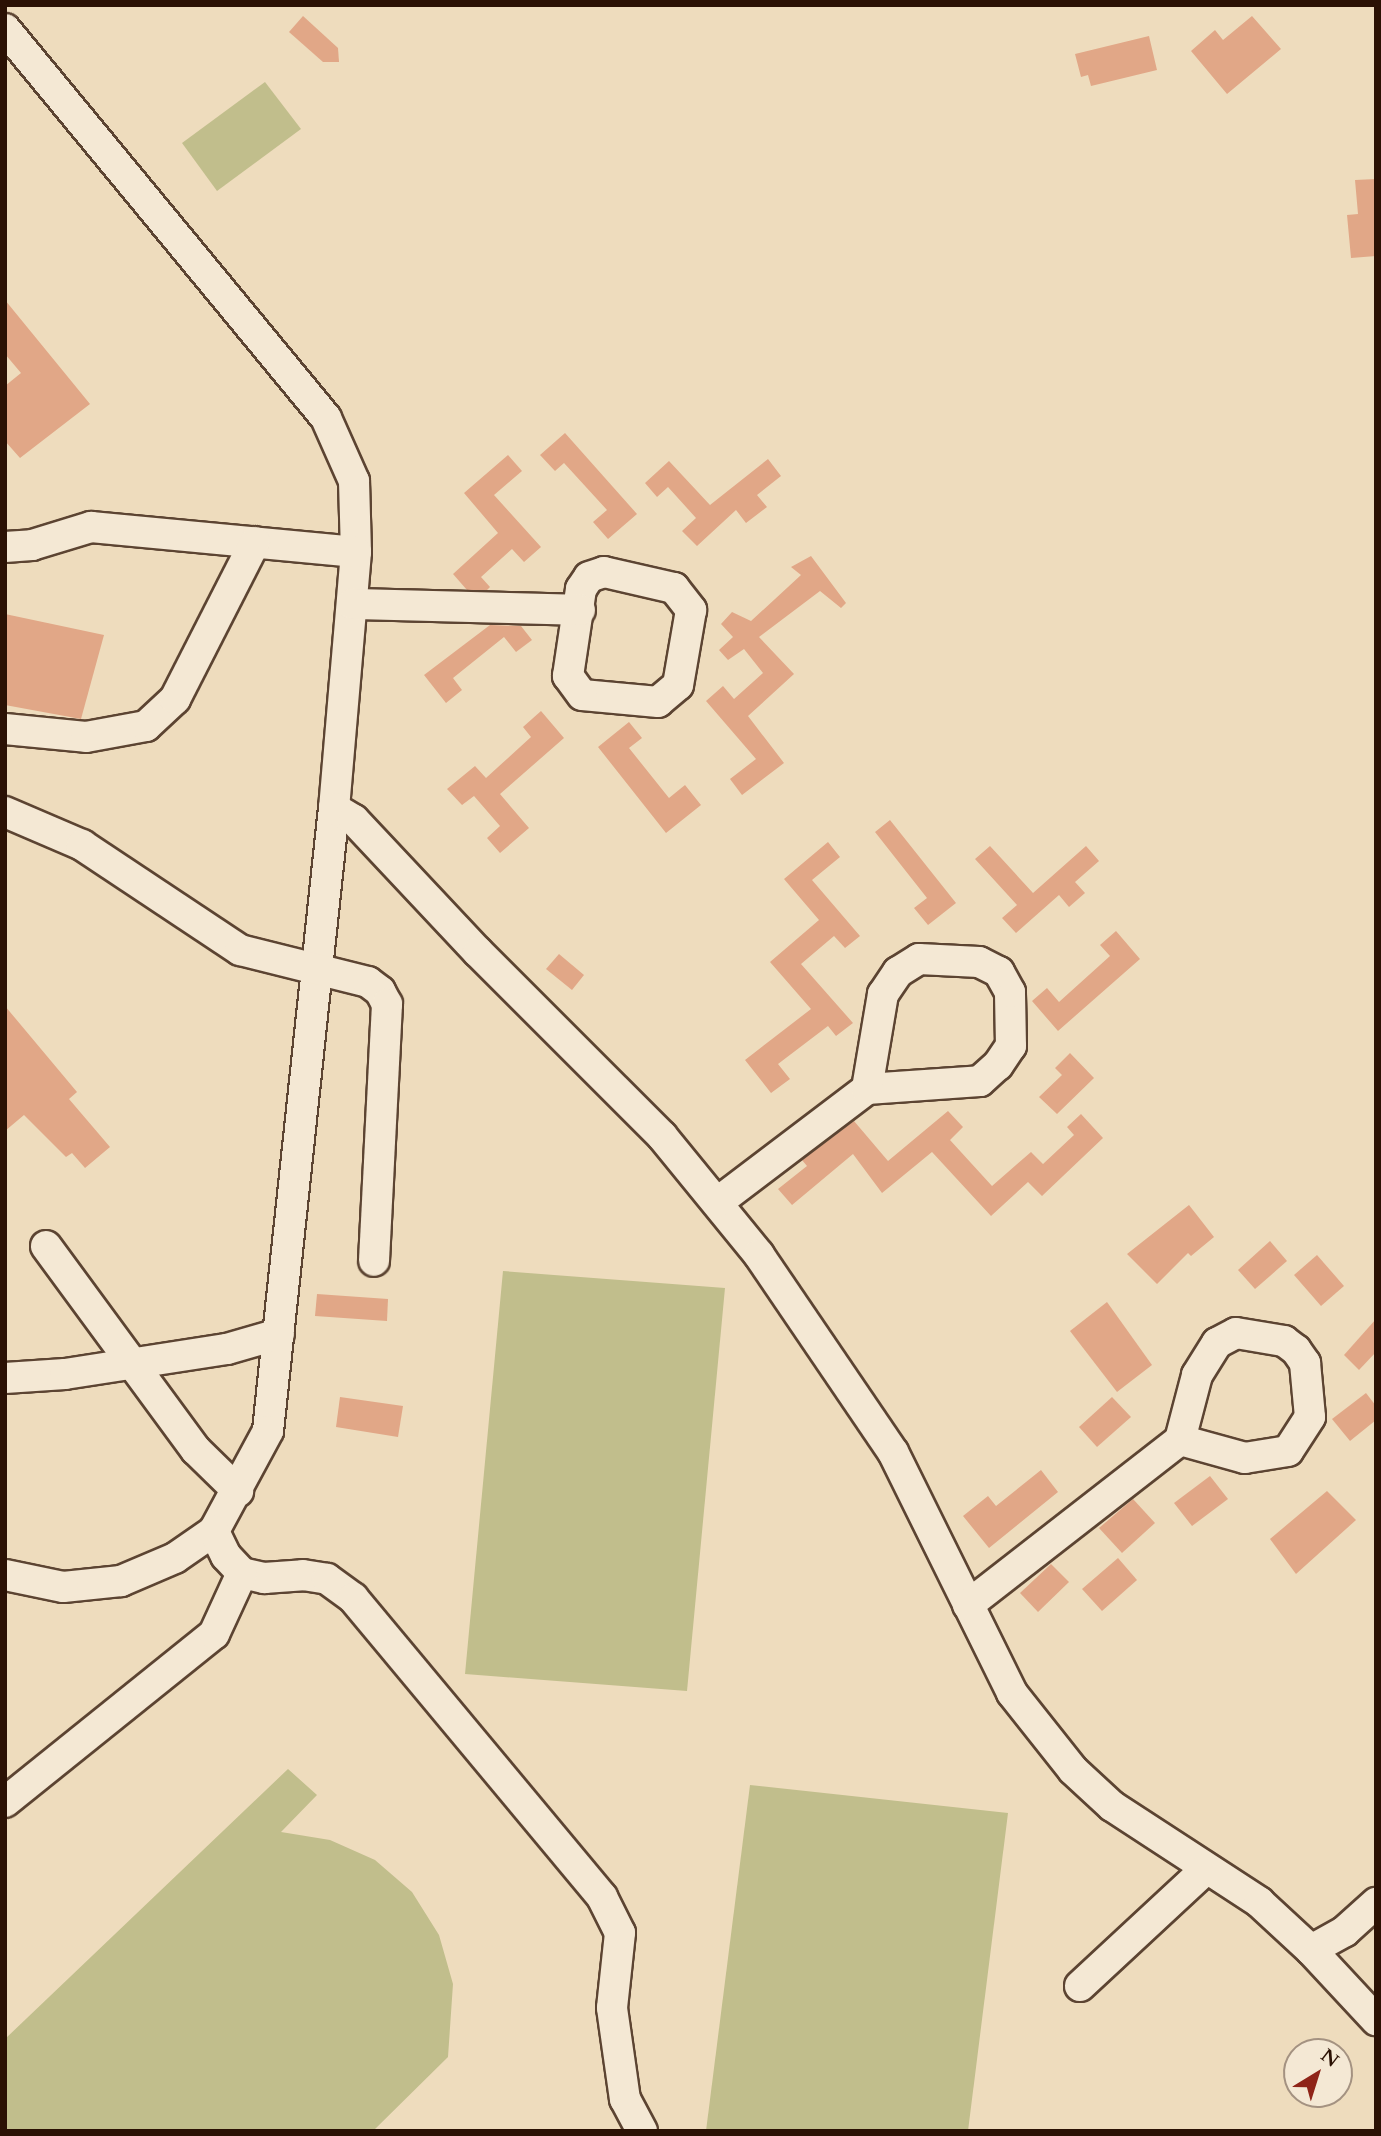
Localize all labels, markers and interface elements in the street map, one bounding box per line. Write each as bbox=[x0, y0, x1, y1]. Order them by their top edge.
north arrow bbox=[1283, 2038, 1353, 2108]
text: N bbox=[1315, 2043, 1344, 2073]

